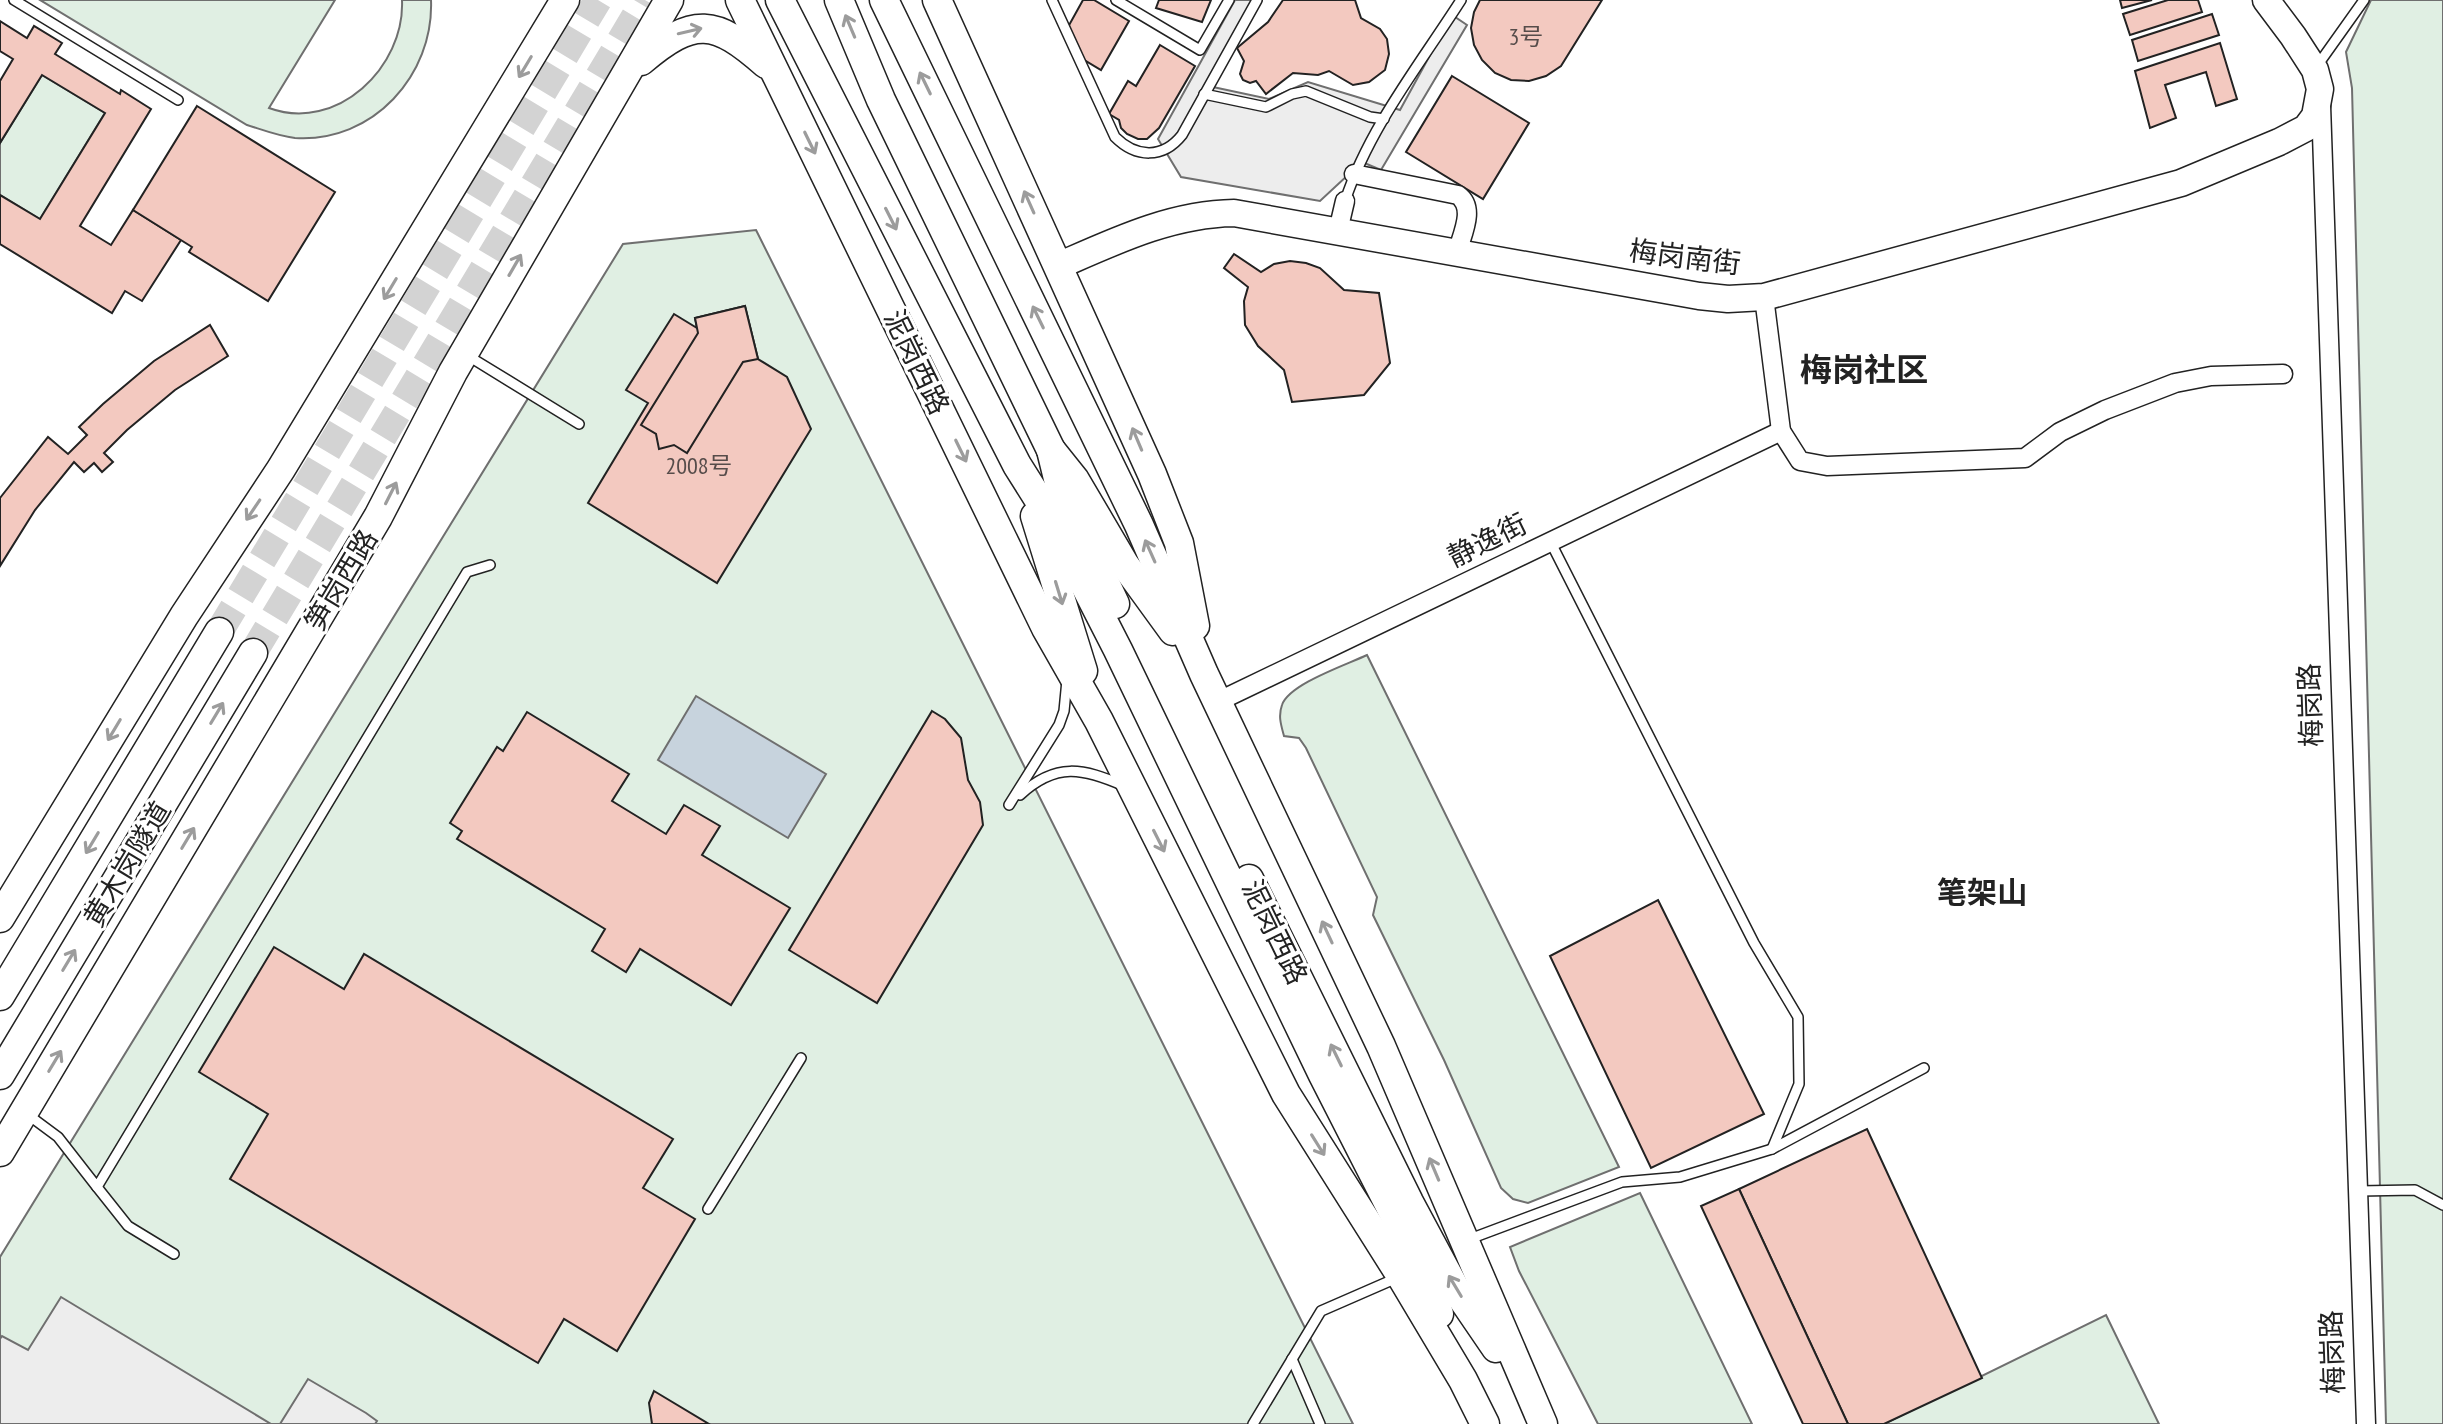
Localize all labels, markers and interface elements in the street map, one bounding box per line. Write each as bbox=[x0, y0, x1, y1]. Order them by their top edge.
one-way arrow bbox=[842, 14, 857, 39]
house number: 3号 bbox=[1509, 21, 1543, 52]
one-way arrow bbox=[676, 23, 702, 38]
one-way arrow bbox=[517, 55, 533, 78]
one-way arrow bbox=[917, 71, 932, 95]
one-way arrow bbox=[802, 130, 818, 154]
one-way arrow bbox=[1021, 190, 1036, 214]
one-way arrow bbox=[884, 207, 900, 231]
street label: 梅岗南街 bbox=[1627, 231, 1743, 282]
one-way arrow bbox=[507, 254, 523, 277]
one-way arrow bbox=[382, 277, 398, 300]
street label: 泥岗西路 bbox=[876, 303, 959, 420]
one-way arrow bbox=[1030, 305, 1045, 329]
district label: 梅岗社区 bbox=[1800, 348, 1928, 390]
one-way arrow bbox=[1129, 427, 1144, 452]
one-way arrow bbox=[954, 439, 969, 463]
house number: 2008号 bbox=[665, 450, 733, 481]
one-way arrow bbox=[383, 482, 399, 506]
one-way arrow bbox=[245, 498, 261, 521]
street label: 静逸街 bbox=[1441, 505, 1533, 575]
street label: 笋岗西路 bbox=[296, 522, 385, 637]
one-way arrow bbox=[1142, 539, 1157, 564]
one-way arrow bbox=[1052, 579, 1067, 605]
street label: 梅岗路 bbox=[2290, 662, 2329, 748]
one-way arrow bbox=[209, 702, 225, 725]
one-way arrow bbox=[106, 718, 122, 741]
street label: 黄木岗隧道 bbox=[75, 794, 178, 933]
one-way arrow bbox=[180, 827, 196, 850]
one-way arrow bbox=[1152, 829, 1167, 852]
one-way arrow bbox=[84, 831, 100, 854]
district label: 笔架山 bbox=[1937, 872, 2027, 911]
street label: 泥岗西路 bbox=[1234, 873, 1317, 990]
one-way arrow bbox=[1319, 920, 1334, 944]
one-way arrow bbox=[61, 949, 77, 972]
one-way arrow bbox=[1328, 1043, 1343, 1067]
one-way arrow bbox=[47, 1050, 63, 1073]
one-way arrow bbox=[1310, 1134, 1327, 1156]
one-way arrow bbox=[1425, 1157, 1440, 1182]
one-way arrow bbox=[1447, 1275, 1463, 1298]
street label: 梅岗路 bbox=[2312, 1309, 2351, 1395]

